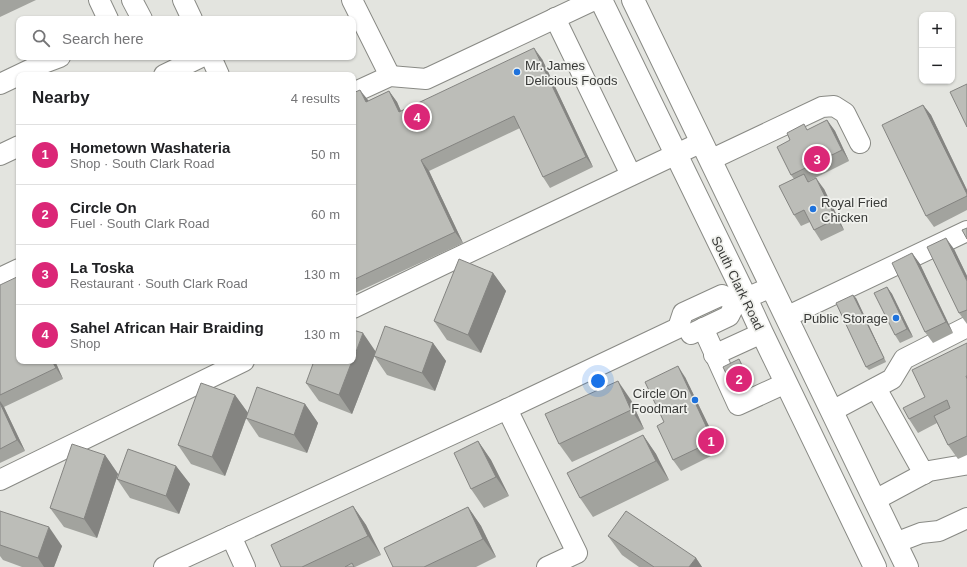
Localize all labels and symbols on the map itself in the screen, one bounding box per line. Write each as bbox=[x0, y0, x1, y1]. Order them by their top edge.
place label: Mr. James Delicious Foods bbox=[525, 58, 618, 88]
marker: Mr. James Delicious Foods bbox=[512, 67, 522, 77]
pin: 4 bbox=[404, 102, 430, 132]
pin: 3 bbox=[804, 144, 830, 174]
place label: Royal Fried Chicken bbox=[821, 195, 887, 225]
marker: Royal Fried Chicken bbox=[808, 204, 818, 214]
street label: South Clark Road bbox=[708, 234, 767, 333]
place label: Public Storage bbox=[803, 311, 888, 326]
marker: Public Storage bbox=[891, 313, 901, 323]
pin: 2 bbox=[726, 364, 752, 394]
your location bbox=[588, 371, 608, 391]
place label: Circle On Foodmart bbox=[631, 386, 687, 416]
marker: Circle On Foodmart bbox=[690, 395, 700, 405]
pin: 1 bbox=[698, 426, 724, 456]

